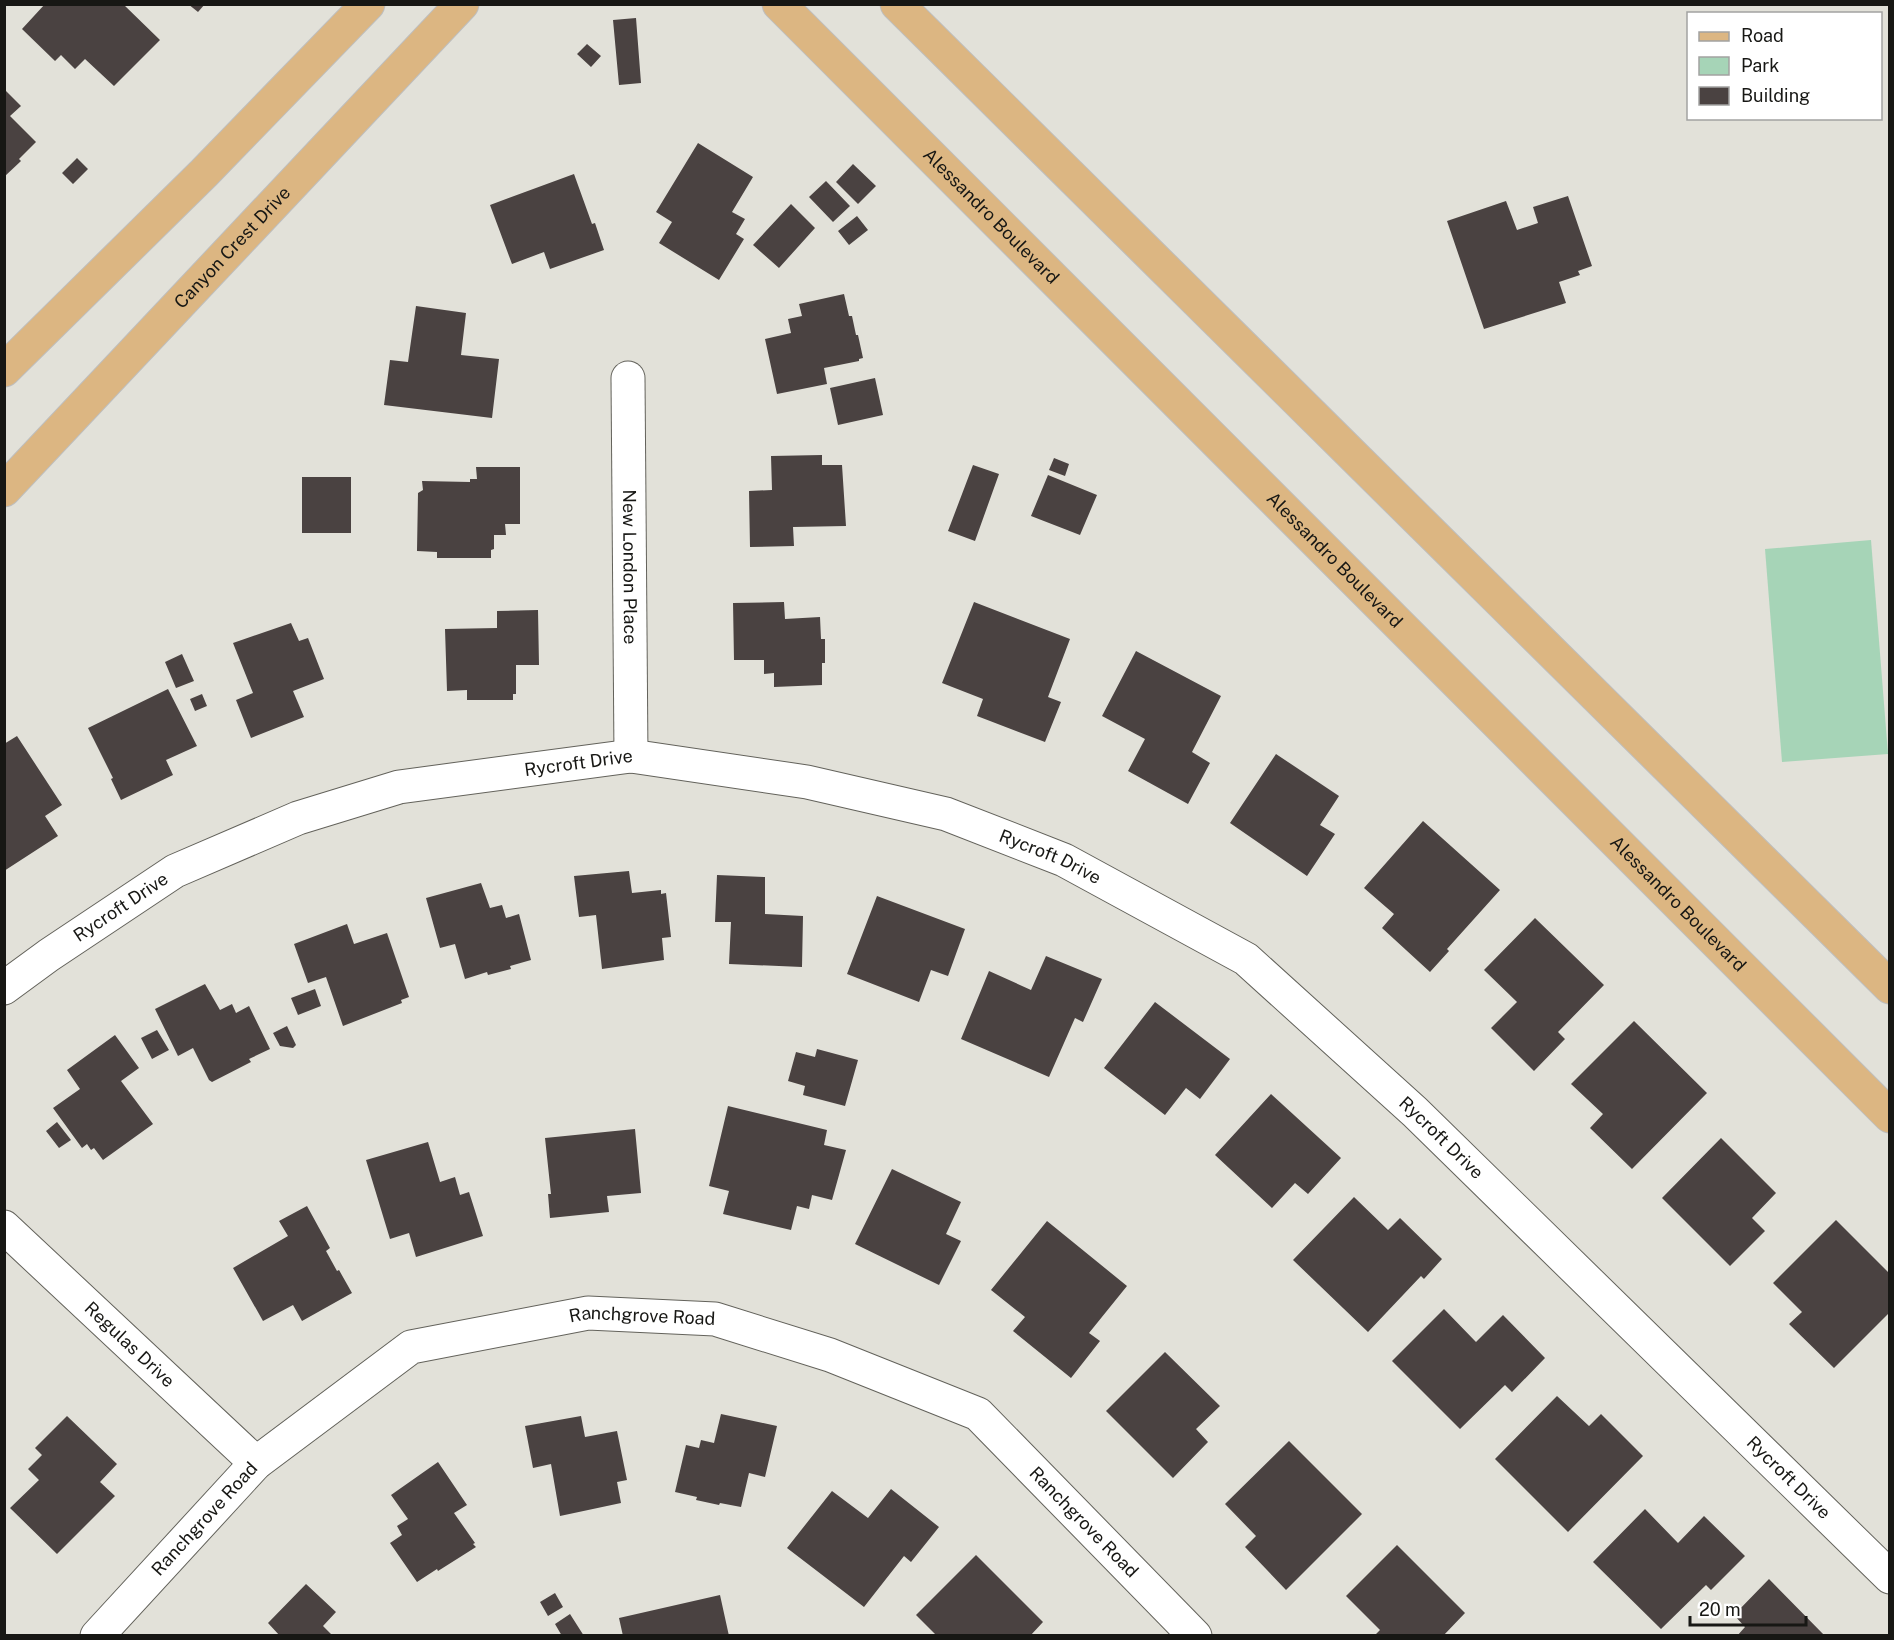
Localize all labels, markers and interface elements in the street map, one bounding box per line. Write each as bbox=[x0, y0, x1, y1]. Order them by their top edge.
legend bbox=[1687, 12, 1882, 120]
text: Road bbox=[1741, 25, 1784, 46]
text: Park bbox=[1741, 55, 1779, 76]
text: Building bbox=[1741, 85, 1810, 106]
street label: Alessandro Boulevard bbox=[919, 144, 1064, 288]
street label: Canyon Crest Drive bbox=[170, 182, 294, 313]
street label: Alessandro Boulevard bbox=[1263, 487, 1407, 632]
street label: New London Place bbox=[619, 489, 641, 645]
street label: Rycroft Drive bbox=[523, 745, 634, 780]
street label: Rycroft Drive bbox=[996, 825, 1105, 888]
street label: Alessandro Boulevard bbox=[1606, 831, 1751, 976]
street label: Rycroft Drive bbox=[69, 868, 172, 946]
street label: Rycroft Drive bbox=[1395, 1092, 1488, 1183]
street label: Regulas Drive bbox=[81, 1297, 179, 1391]
street label: Ranchgrove Road bbox=[567, 1302, 716, 1329]
street label: Rycroft Drive bbox=[1743, 1432, 1835, 1523]
street label: Ranchgrove Road bbox=[147, 1458, 262, 1580]
street label: Ranchgrove Road bbox=[1025, 1462, 1143, 1582]
scale bar bbox=[1690, 1589, 1806, 1627]
text: 20 m bbox=[1699, 1599, 1741, 1620]

